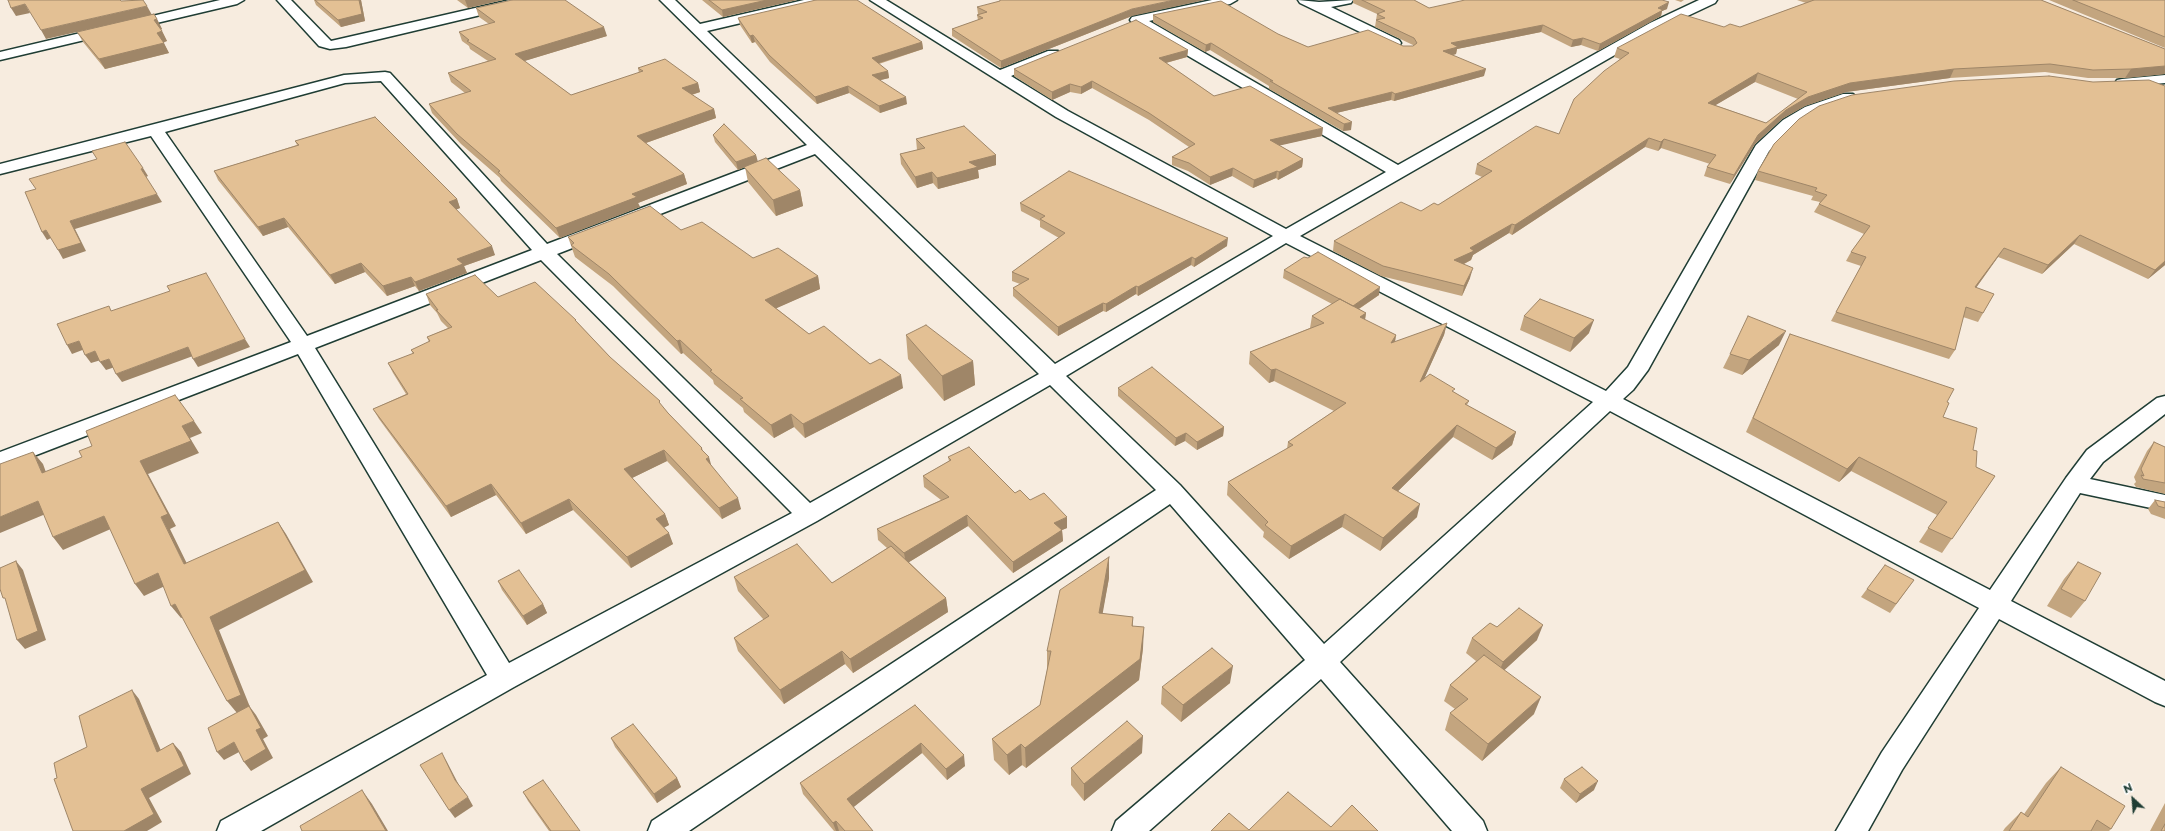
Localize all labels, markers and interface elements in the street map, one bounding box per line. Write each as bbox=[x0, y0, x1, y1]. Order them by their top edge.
text: N bbox=[2120, 778, 2135, 797]
north arrow bbox=[2113, 779, 2153, 819]

